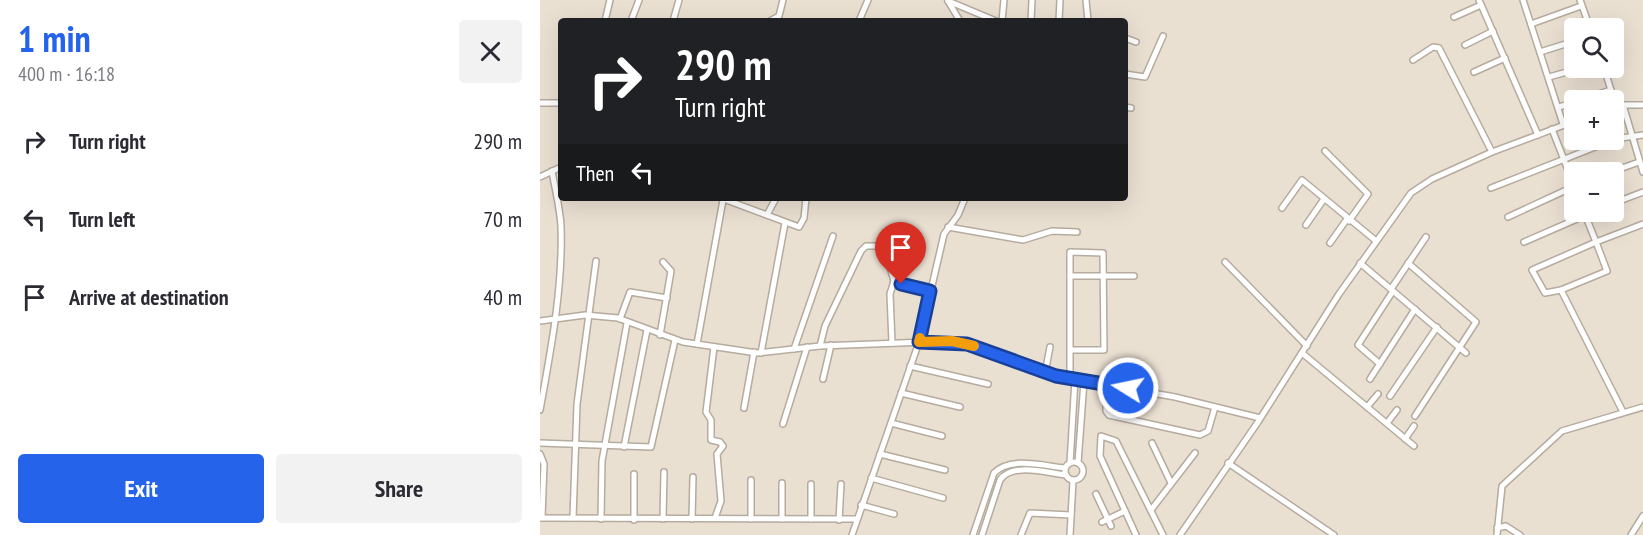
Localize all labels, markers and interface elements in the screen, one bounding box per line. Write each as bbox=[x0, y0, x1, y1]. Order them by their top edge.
text: 1 min bbox=[18, 15, 91, 62]
map controls bbox=[1564, 18, 1624, 222]
button: search bbox=[1564, 18, 1624, 78]
button: close bbox=[459, 20, 522, 83]
text: 290 m bbox=[675, 37, 772, 92]
icon: right bbox=[576, 42, 654, 120]
text: 400 m · 16:18 bbox=[18, 61, 115, 87]
text: Turn right bbox=[675, 90, 766, 124]
button: + bbox=[1564, 90, 1624, 150]
icon: right bbox=[18, 125, 51, 158]
text: Turn right bbox=[69, 127, 146, 155]
text: 290 m bbox=[473, 127, 522, 155]
icon: left bbox=[626, 156, 659, 189]
text: Then bbox=[576, 159, 614, 187]
button: − bbox=[1564, 162, 1624, 222]
icon: left bbox=[18, 203, 51, 236]
text: Turn left bbox=[69, 205, 135, 233]
text: 70 m bbox=[483, 205, 522, 233]
pin bbox=[875, 222, 926, 284]
icon: arrive bbox=[884, 231, 917, 264]
icon: arrive bbox=[18, 281, 51, 314]
text: Arrive at destination bbox=[69, 283, 229, 311]
text: 40 m bbox=[483, 283, 522, 311]
position arrow bbox=[1096, 356, 1160, 420]
button: Exit bbox=[18, 454, 264, 523]
button: Share bbox=[276, 454, 522, 523]

